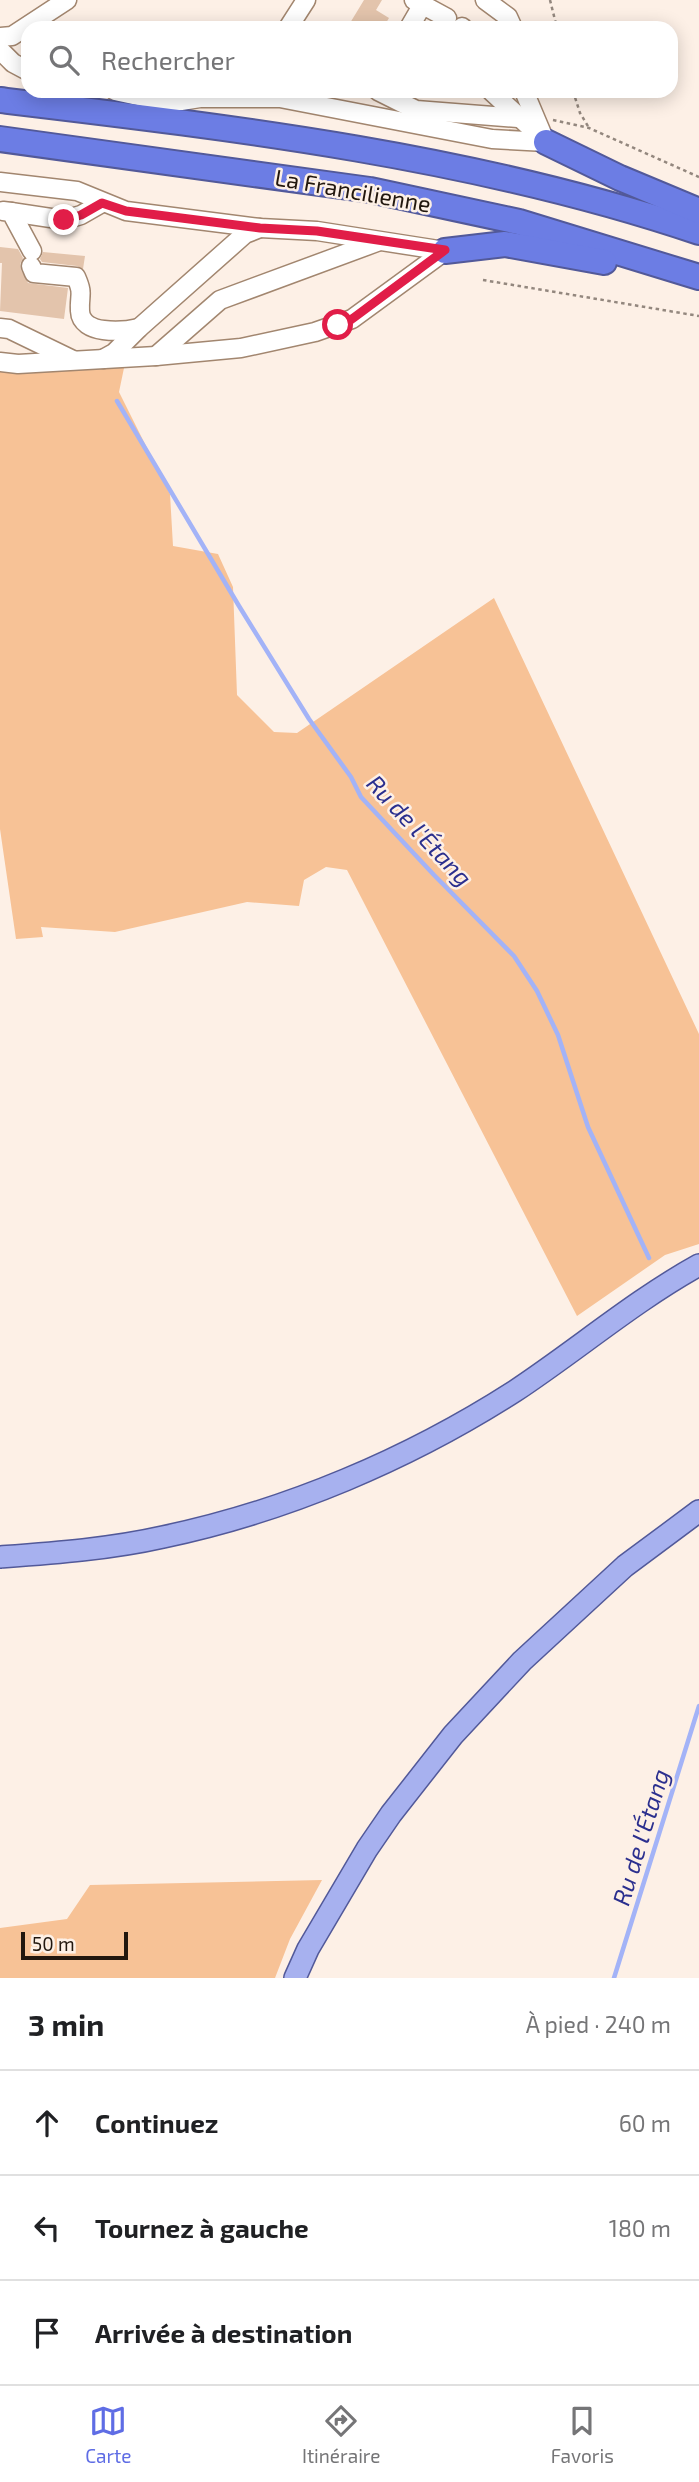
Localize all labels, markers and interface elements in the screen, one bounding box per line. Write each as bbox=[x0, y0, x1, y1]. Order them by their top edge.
search box bbox=[21, 21, 678, 98]
icon: search bbox=[45, 41, 83, 79]
text: Rechercher bbox=[101, 44, 235, 75]
street label: La Francilienne bbox=[273, 163, 433, 217]
route end bbox=[48, 204, 79, 235]
route start bbox=[322, 309, 353, 340]
water label: Ru de l'Étang bbox=[361, 768, 479, 892]
water label: Ru de l'Étang bbox=[605, 1765, 675, 1909]
scale bar bbox=[21, 1929, 128, 1961]
text: 50 m bbox=[32, 1932, 75, 1955]
text: 3 min bbox=[28, 2006, 104, 2042]
text: À pied · 240 m bbox=[526, 2010, 671, 2038]
icon: ahead bbox=[28, 2104, 66, 2142]
text: Continuez bbox=[95, 2107, 218, 2138]
text: 60 m bbox=[619, 2109, 671, 2137]
icon: left bbox=[28, 2209, 66, 2247]
text: Tournez à gauche bbox=[95, 2212, 309, 2243]
text: 180 m bbox=[609, 2214, 671, 2242]
icon: arrive bbox=[28, 2314, 66, 2352]
text: Arrivée à destination bbox=[95, 2317, 352, 2348]
tab: Carte bbox=[85, 2402, 132, 2467]
tab: Itinéraire bbox=[302, 2402, 380, 2467]
tab: Favoris bbox=[551, 2402, 614, 2467]

